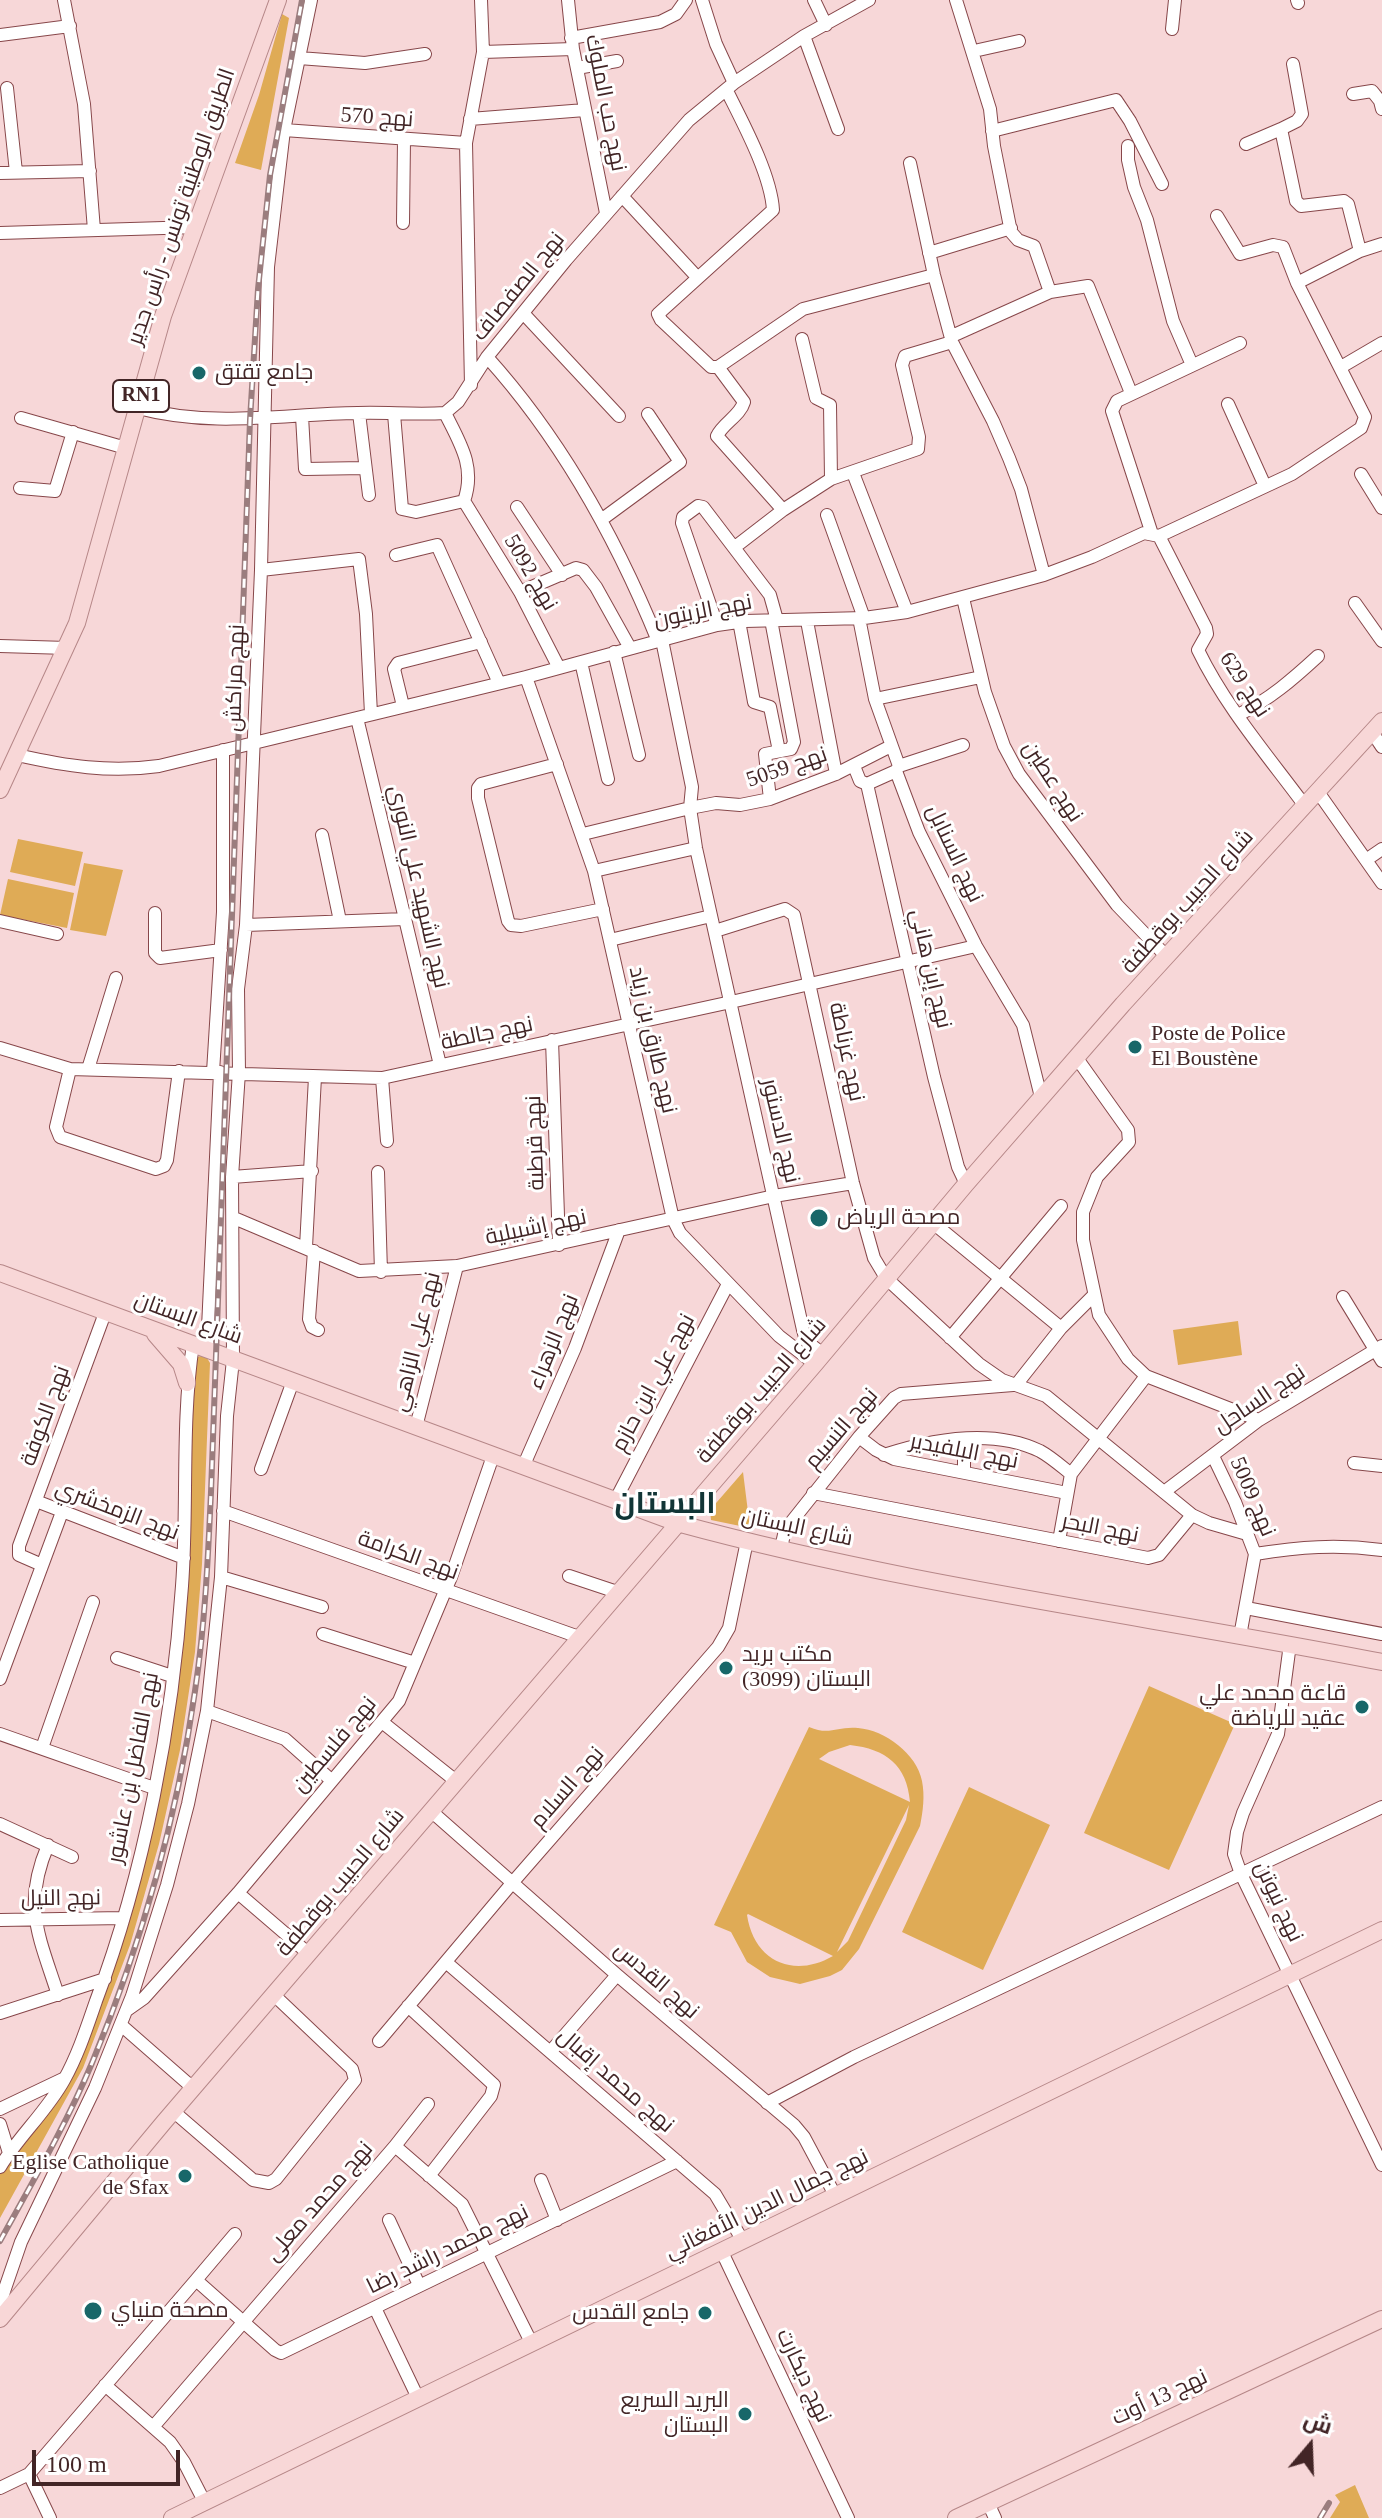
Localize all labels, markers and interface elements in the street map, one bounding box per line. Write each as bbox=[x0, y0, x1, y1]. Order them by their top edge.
street label: نهج حب الملوك bbox=[579, 32, 631, 174]
street label: الطريق الوطنية تونس - رأس جدير bbox=[122, 65, 242, 349]
street label: نهج 570 bbox=[340, 102, 414, 134]
street label: نهج الصفصاف bbox=[467, 227, 571, 347]
place label: جامع تقتق bbox=[215, 360, 313, 386]
marker: جامع تقتق bbox=[190, 364, 208, 382]
road number: RN1 bbox=[113, 380, 169, 412]
street label: نهج 5092 bbox=[498, 530, 562, 616]
street label: نهج الزيتون bbox=[652, 590, 754, 634]
street label: نهج مراكش bbox=[221, 624, 251, 732]
street label: نهج 629 bbox=[1213, 647, 1275, 723]
street label: نهج عطين bbox=[1016, 737, 1088, 827]
street label: نهج 5059 bbox=[743, 742, 831, 794]
street label: نهج الشهيد علي النوري bbox=[382, 783, 454, 991]
street label: نهج السنابل bbox=[920, 801, 988, 907]
street label: شارع الحبيب بوقطفة bbox=[1116, 824, 1260, 980]
street label: نهج إبن هاني bbox=[903, 907, 957, 1031]
street label: نهج طارق بن زياد bbox=[622, 964, 682, 1116]
street label: نهج غرناطة bbox=[823, 1000, 869, 1104]
street label: نهج جالطة bbox=[438, 1011, 536, 1057]
place label: Poste de Police El Boustène bbox=[1151, 1021, 1285, 1072]
marker: Poste de Police El Boustène bbox=[1126, 1038, 1144, 1056]
street label: نهج الدستور bbox=[755, 1076, 805, 1186]
street label: نهج قرطبة bbox=[521, 1095, 551, 1191]
street label: نهج إشبيلية bbox=[483, 1204, 589, 1252]
place label: مصحة الرياض bbox=[837, 1205, 960, 1231]
marker: مصحة الرياض bbox=[808, 1207, 830, 1229]
street label: نهج علي الزاهي bbox=[387, 1270, 447, 1414]
street label: شارع البستان bbox=[130, 1287, 246, 1351]
street label: نهج الزهراء bbox=[523, 1291, 585, 1393]
street label: نهج علي ابن حازم bbox=[607, 1310, 701, 1456]
street label: شارع الحبيب بوقطفة bbox=[691, 1313, 833, 1469]
street label: نهج الساحل bbox=[1209, 1360, 1311, 1440]
street label: نهج الكوفة bbox=[16, 1362, 76, 1470]
street label: نهج النسيم bbox=[800, 1383, 884, 1475]
street label: نهج البلفيدير bbox=[908, 1429, 1020, 1475]
street label: نهج 5009 bbox=[1223, 1453, 1281, 1541]
street label: نهج الزمخشري bbox=[51, 1475, 183, 1547]
district label: البستان bbox=[614, 1487, 716, 1523]
street label: شارع البستان bbox=[739, 1503, 855, 1553]
street label: نهج البحر bbox=[1059, 1509, 1141, 1549]
street label: نهج الكرامة bbox=[354, 1526, 462, 1586]
place label: مكتب بريد البستان (3099) bbox=[742, 1642, 871, 1694]
marker: مكتب بريد البستان (3099) bbox=[717, 1659, 735, 1677]
street label: نهج الفاضل بن عاشور bbox=[103, 1670, 165, 1866]
place label: قاعة محمد علي عقيد للرياضة bbox=[1199, 1681, 1346, 1732]
street label: نهج فلسطين bbox=[287, 1692, 383, 1798]
marker: قاعة محمد علي عقيد للرياضة bbox=[1353, 1698, 1371, 1716]
street label: نهج السلام bbox=[526, 1742, 610, 1834]
street label: شارع الحبيب بوقطفة bbox=[271, 1804, 411, 1962]
street label: نهج نيوتن bbox=[1248, 1857, 1308, 1947]
street label: نهج النيل bbox=[21, 1885, 101, 1913]
street label: نهج القدس bbox=[608, 1937, 704, 2025]
street label: نهج محمد إقبال bbox=[551, 2023, 679, 2139]
street label: نهج محمد معلى bbox=[261, 2137, 379, 2267]
street label: نهج جمال الدين الأفغاني bbox=[661, 2144, 873, 2266]
place label: Eglise Catholique de Sfax bbox=[12, 2150, 169, 2202]
marker: Eglise Catholique de Sfax bbox=[176, 2167, 194, 2185]
street label: نهج محمد راشد رضا bbox=[363, 2199, 533, 2301]
place label: مصحة منياي bbox=[111, 2298, 229, 2324]
marker: مصحة منياي bbox=[82, 2300, 104, 2322]
place label: جامع القدس bbox=[572, 2300, 689, 2326]
marker: جامع القدس bbox=[696, 2304, 714, 2322]
street label: نهج ديكارت bbox=[770, 2325, 836, 2427]
street label: نهج 13 أوت bbox=[1108, 2364, 1212, 2432]
place label: البريد السريع البستان bbox=[620, 2388, 729, 2440]
marker: البريد السريع البستان bbox=[736, 2405, 754, 2423]
north arrow bbox=[1270, 2406, 1350, 2486]
text: ش bbox=[1301, 2406, 1335, 2439]
scale bar bbox=[36, 2434, 184, 2484]
text: 100 m bbox=[46, 2451, 107, 2477]

